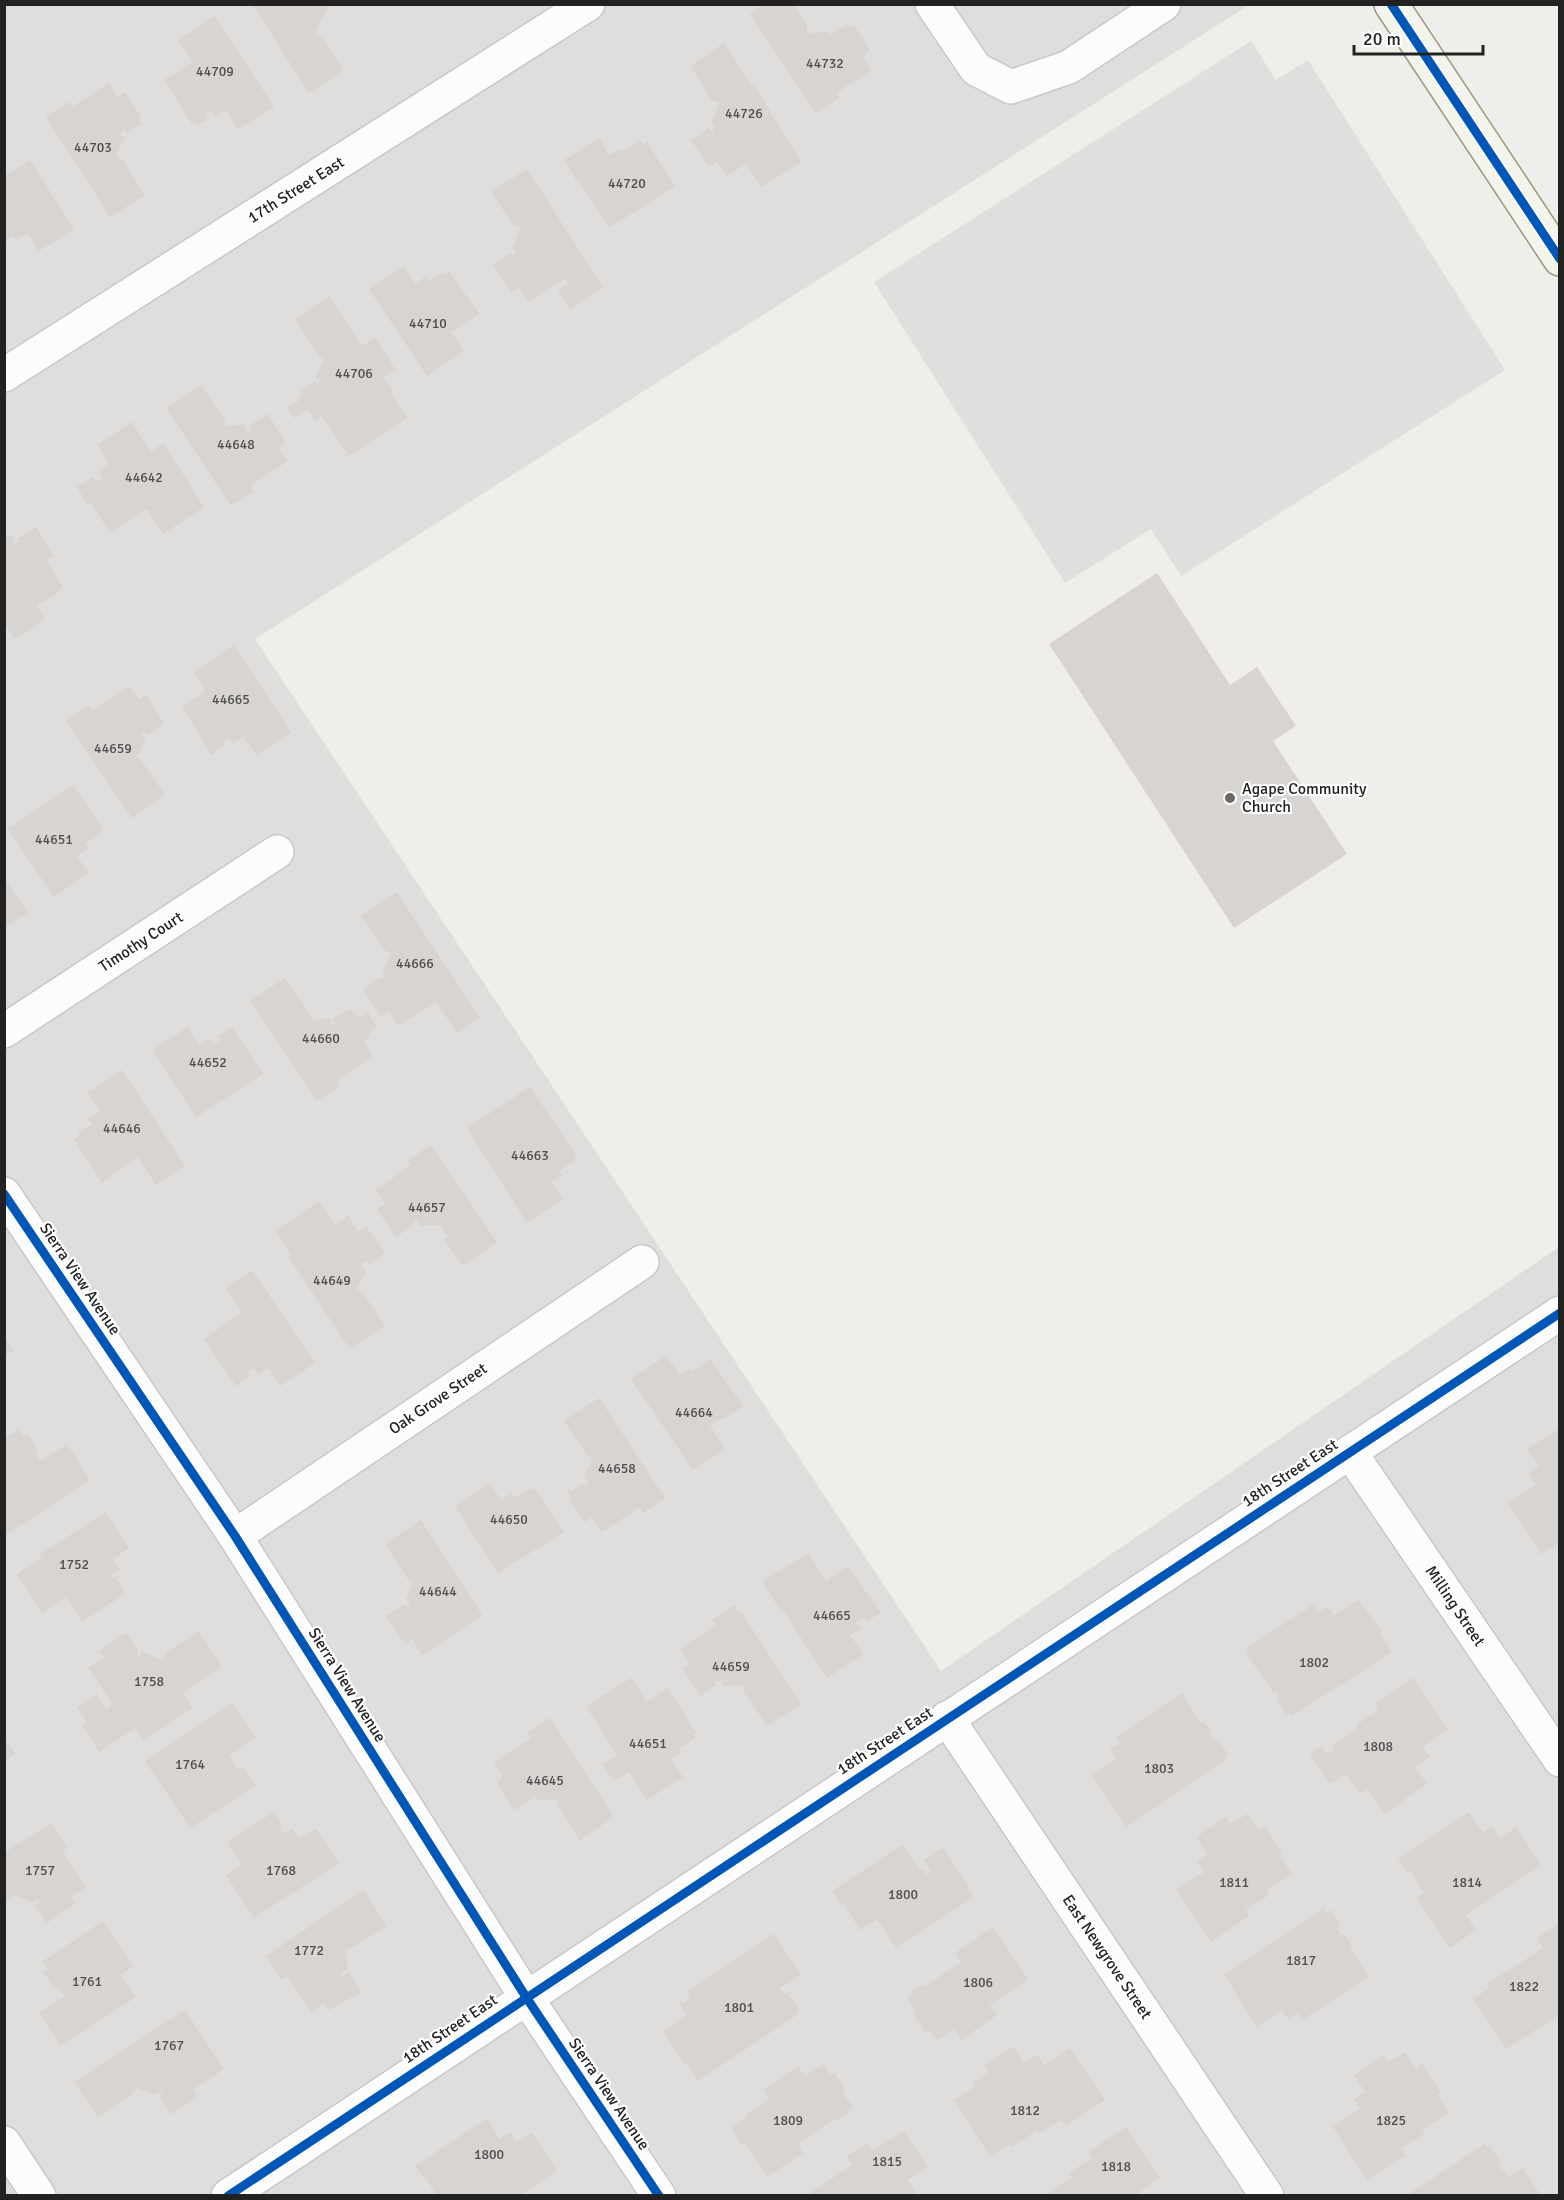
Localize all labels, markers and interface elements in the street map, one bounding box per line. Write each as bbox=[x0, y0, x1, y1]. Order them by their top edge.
scale bar bbox=[1354, 18, 1483, 56]
text: 20 m bbox=[1363, 28, 1401, 50]
house number: 44732 bbox=[806, 55, 844, 72]
house number: 44709 bbox=[196, 63, 234, 80]
house number: 44726 bbox=[725, 105, 763, 122]
house number: 44703 bbox=[74, 139, 112, 156]
street label: 17th Street East bbox=[244, 152, 348, 228]
house number: 44720 bbox=[608, 175, 646, 192]
house number: 44710 bbox=[409, 315, 447, 332]
house number: 44706 bbox=[335, 365, 373, 382]
house number: 44648 bbox=[217, 436, 255, 453]
house number: 44642 bbox=[125, 469, 163, 486]
house number: 44665 bbox=[212, 691, 250, 708]
house number: 44659 bbox=[94, 740, 132, 757]
place label: Agape Community Church bbox=[1242, 779, 1367, 817]
marker: Agape Community Church bbox=[1223, 791, 1237, 805]
house number: 44651 bbox=[35, 831, 73, 848]
street label: Timothy Court bbox=[95, 907, 187, 977]
house number: 44666 bbox=[396, 955, 434, 972]
house number: 44660 bbox=[302, 1030, 340, 1047]
house number: 44652 bbox=[189, 1054, 227, 1071]
house number: 44646 bbox=[103, 1120, 141, 1137]
house number: 44663 bbox=[511, 1147, 549, 1164]
house number: 44657 bbox=[408, 1199, 446, 1216]
street label: Sierra View Avenue bbox=[35, 1219, 125, 1339]
house number: 44649 bbox=[313, 1272, 351, 1289]
street label: Oak Grove Street bbox=[385, 1359, 491, 1439]
house number: 44664 bbox=[675, 1404, 713, 1421]
street label: 18th Street East bbox=[1238, 1434, 1342, 1511]
house number: 44658 bbox=[598, 1460, 636, 1477]
house number: 44650 bbox=[490, 1511, 528, 1528]
house number: 1752 bbox=[59, 1556, 89, 1573]
street label: Milling Street bbox=[1421, 1562, 1490, 1651]
house number: 44644 bbox=[419, 1583, 457, 1600]
house number: 44665 bbox=[813, 1607, 851, 1624]
street label: Sierra View Avenue bbox=[304, 1624, 390, 1746]
house number: 1802 bbox=[1299, 1654, 1329, 1671]
house number: 44659 bbox=[712, 1658, 750, 1675]
house number: 1758 bbox=[134, 1673, 164, 1690]
street label: 18th Street East bbox=[833, 1702, 937, 1779]
house number: 44651 bbox=[629, 1735, 667, 1752]
house number: 1808 bbox=[1363, 1738, 1393, 1755]
house number: 1764 bbox=[175, 1756, 206, 1773]
house number: 1803 bbox=[1144, 1760, 1174, 1777]
house number: 44645 bbox=[526, 1772, 564, 1789]
house number: 1757 bbox=[25, 1862, 55, 1879]
house number: 1768 bbox=[266, 1862, 296, 1879]
house number: 1811 bbox=[1219, 1874, 1249, 1891]
house number: 1814 bbox=[1452, 1874, 1483, 1891]
house number: 1800 bbox=[888, 1886, 918, 1903]
street label: East Newgrove Street bbox=[1058, 1891, 1156, 2023]
house number: 1772 bbox=[294, 1942, 324, 1959]
house number: 1817 bbox=[1286, 1952, 1316, 1969]
house number: 1761 bbox=[72, 1973, 102, 1990]
house number: 1806 bbox=[963, 1974, 993, 1991]
house number: 1822 bbox=[1509, 1978, 1539, 1995]
street label: 18th Street East bbox=[399, 1990, 502, 2068]
house number: 1801 bbox=[724, 1999, 754, 2016]
street label: Sierra View Avenue bbox=[564, 2034, 654, 2154]
house number: 1767 bbox=[154, 2037, 184, 2054]
house number: 1812 bbox=[1010, 2102, 1040, 2119]
house number: 1809 bbox=[773, 2112, 803, 2129]
house number: 1825 bbox=[1376, 2112, 1406, 2129]
house number: 1800 bbox=[474, 2146, 504, 2163]
house number: 1815 bbox=[872, 2153, 902, 2170]
house number: 1818 bbox=[1101, 2158, 1131, 2175]

